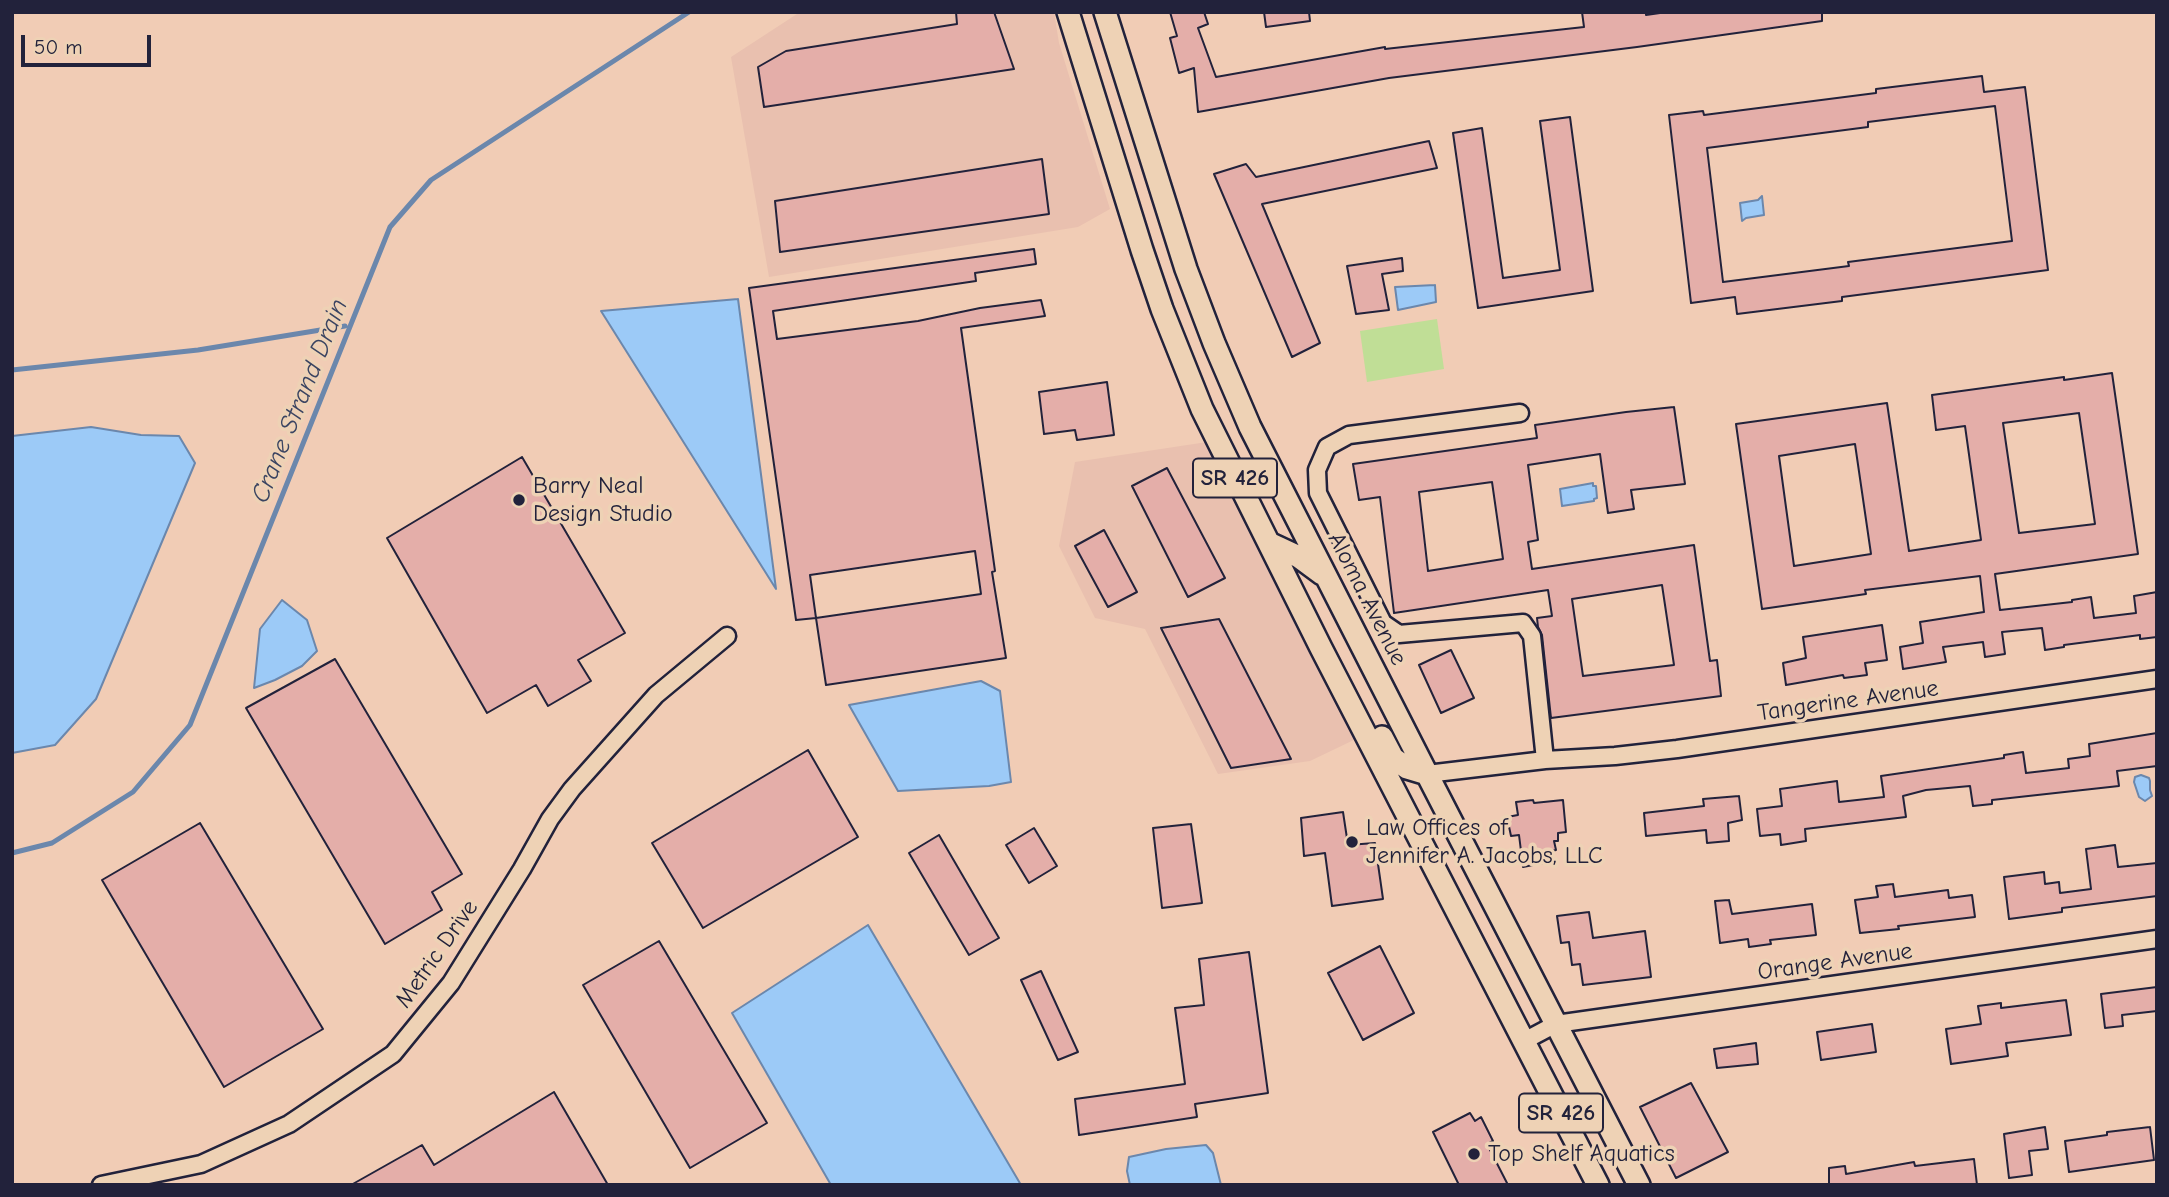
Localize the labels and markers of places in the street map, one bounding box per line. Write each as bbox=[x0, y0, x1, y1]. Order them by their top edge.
place label: Barry Neal Design Studio bbox=[533, 472, 673, 528]
marker: Barry Neal Design Studio bbox=[511, 492, 527, 508]
place label: Law Offices of Jennifer A. Jacobs, LLC bbox=[1366, 814, 1603, 870]
marker: Law Offices of Jennifer A. Jacobs, LLC bbox=[1344, 834, 1360, 850]
place label: Top Shelf Aquatics bbox=[1488, 1140, 1675, 1168]
marker: Top Shelf Aquatics bbox=[1466, 1146, 1482, 1162]

